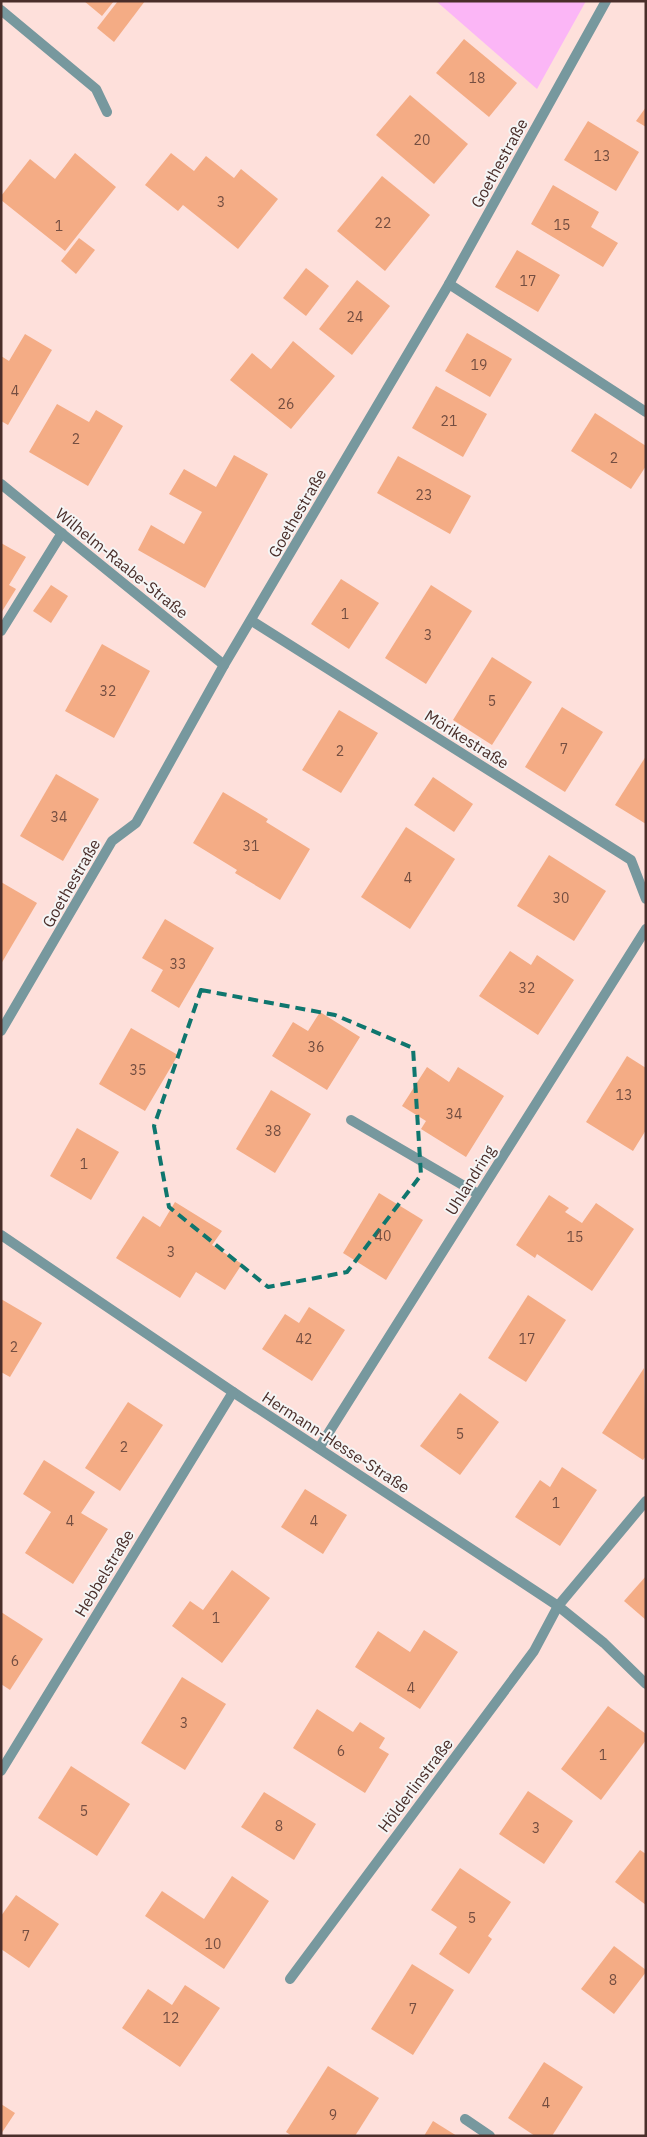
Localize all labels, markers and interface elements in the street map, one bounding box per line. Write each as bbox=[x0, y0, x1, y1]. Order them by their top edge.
house number: 18 bbox=[469, 69, 485, 87]
street label: Goethestraße bbox=[466, 115, 532, 211]
house number: 20 bbox=[414, 131, 430, 149]
house number: 13 bbox=[594, 147, 610, 165]
house number: 3 bbox=[217, 193, 225, 211]
house number: 22 bbox=[375, 214, 391, 232]
house number: 15 bbox=[554, 216, 570, 234]
house number: 1 bbox=[55, 217, 63, 235]
house number: 17 bbox=[520, 272, 536, 290]
house number: 24 bbox=[347, 308, 363, 326]
house number: 19 bbox=[471, 356, 487, 374]
house number: 4 bbox=[11, 382, 19, 400]
house number: 26 bbox=[278, 395, 294, 413]
house number: 21 bbox=[441, 412, 457, 430]
house number: 2 bbox=[72, 430, 80, 448]
house number: 2 bbox=[610, 449, 618, 467]
street label: Goethestraße bbox=[264, 465, 331, 561]
house number: 23 bbox=[416, 486, 432, 504]
street label: Wilhelm-Raabe-Straße bbox=[52, 503, 193, 623]
house number: 1 bbox=[341, 605, 349, 623]
house number: 3 bbox=[424, 626, 432, 644]
house number: 32 bbox=[100, 682, 116, 700]
house number: 5 bbox=[488, 692, 496, 710]
street label: Mörikestraße bbox=[421, 705, 513, 773]
house number: 7 bbox=[560, 740, 568, 758]
house number: 2 bbox=[336, 742, 344, 760]
house number: 34 bbox=[51, 808, 67, 826]
street label: Goethestraße bbox=[38, 835, 105, 931]
house number: 31 bbox=[243, 837, 259, 855]
house number: 4 bbox=[404, 869, 412, 887]
house number: 30 bbox=[553, 889, 569, 907]
house number: 33 bbox=[170, 955, 186, 973]
house number: 32 bbox=[519, 979, 535, 997]
house number: 36 bbox=[308, 1038, 324, 1056]
house number: 35 bbox=[130, 1061, 146, 1079]
house number: 13 bbox=[616, 1086, 632, 1104]
house number: 34 bbox=[446, 1105, 462, 1123]
house number: 38 bbox=[265, 1122, 281, 1140]
street label: Uhlandring bbox=[441, 1141, 500, 1219]
house number: 1 bbox=[80, 1155, 88, 1173]
house number: 40 bbox=[375, 1227, 391, 1245]
house number: 15 bbox=[567, 1228, 583, 1246]
house number: 3 bbox=[167, 1243, 175, 1261]
house number: 42 bbox=[296, 1330, 312, 1348]
house number: 17 bbox=[519, 1330, 535, 1348]
house number: 2 bbox=[10, 1338, 18, 1356]
street label: Hermann-Hesse-Straße bbox=[258, 1387, 414, 1497]
house number: 5 bbox=[456, 1425, 464, 1443]
house number: 2 bbox=[120, 1438, 128, 1456]
house number: 1 bbox=[552, 1494, 560, 1512]
house number: 4 bbox=[66, 1512, 74, 1530]
house number: 4 bbox=[310, 1512, 318, 1530]
street label: Hebbelstraße bbox=[70, 1525, 138, 1620]
house number: 1 bbox=[212, 1609, 220, 1627]
house number: 6 bbox=[11, 1652, 19, 1670]
house number: 4 bbox=[407, 1679, 415, 1697]
house number: 3 bbox=[180, 1714, 188, 1732]
street label: Hölderlinstraße bbox=[373, 1734, 457, 1836]
house number: 6 bbox=[337, 1742, 345, 1760]
house number: 1 bbox=[599, 1746, 607, 1764]
house number: 5 bbox=[80, 1802, 88, 1820]
house number: 8 bbox=[275, 1817, 283, 1835]
house number: 3 bbox=[532, 1819, 540, 1837]
house number: 5 bbox=[468, 1909, 476, 1927]
house number: 7 bbox=[22, 1927, 30, 1945]
house number: 10 bbox=[205, 1935, 221, 1953]
house number: 8 bbox=[609, 1971, 617, 1989]
house number: 7 bbox=[409, 2000, 417, 2018]
house number: 12 bbox=[163, 2009, 179, 2027]
house number: 4 bbox=[542, 2094, 550, 2112]
house number: 9 bbox=[329, 2106, 337, 2124]

